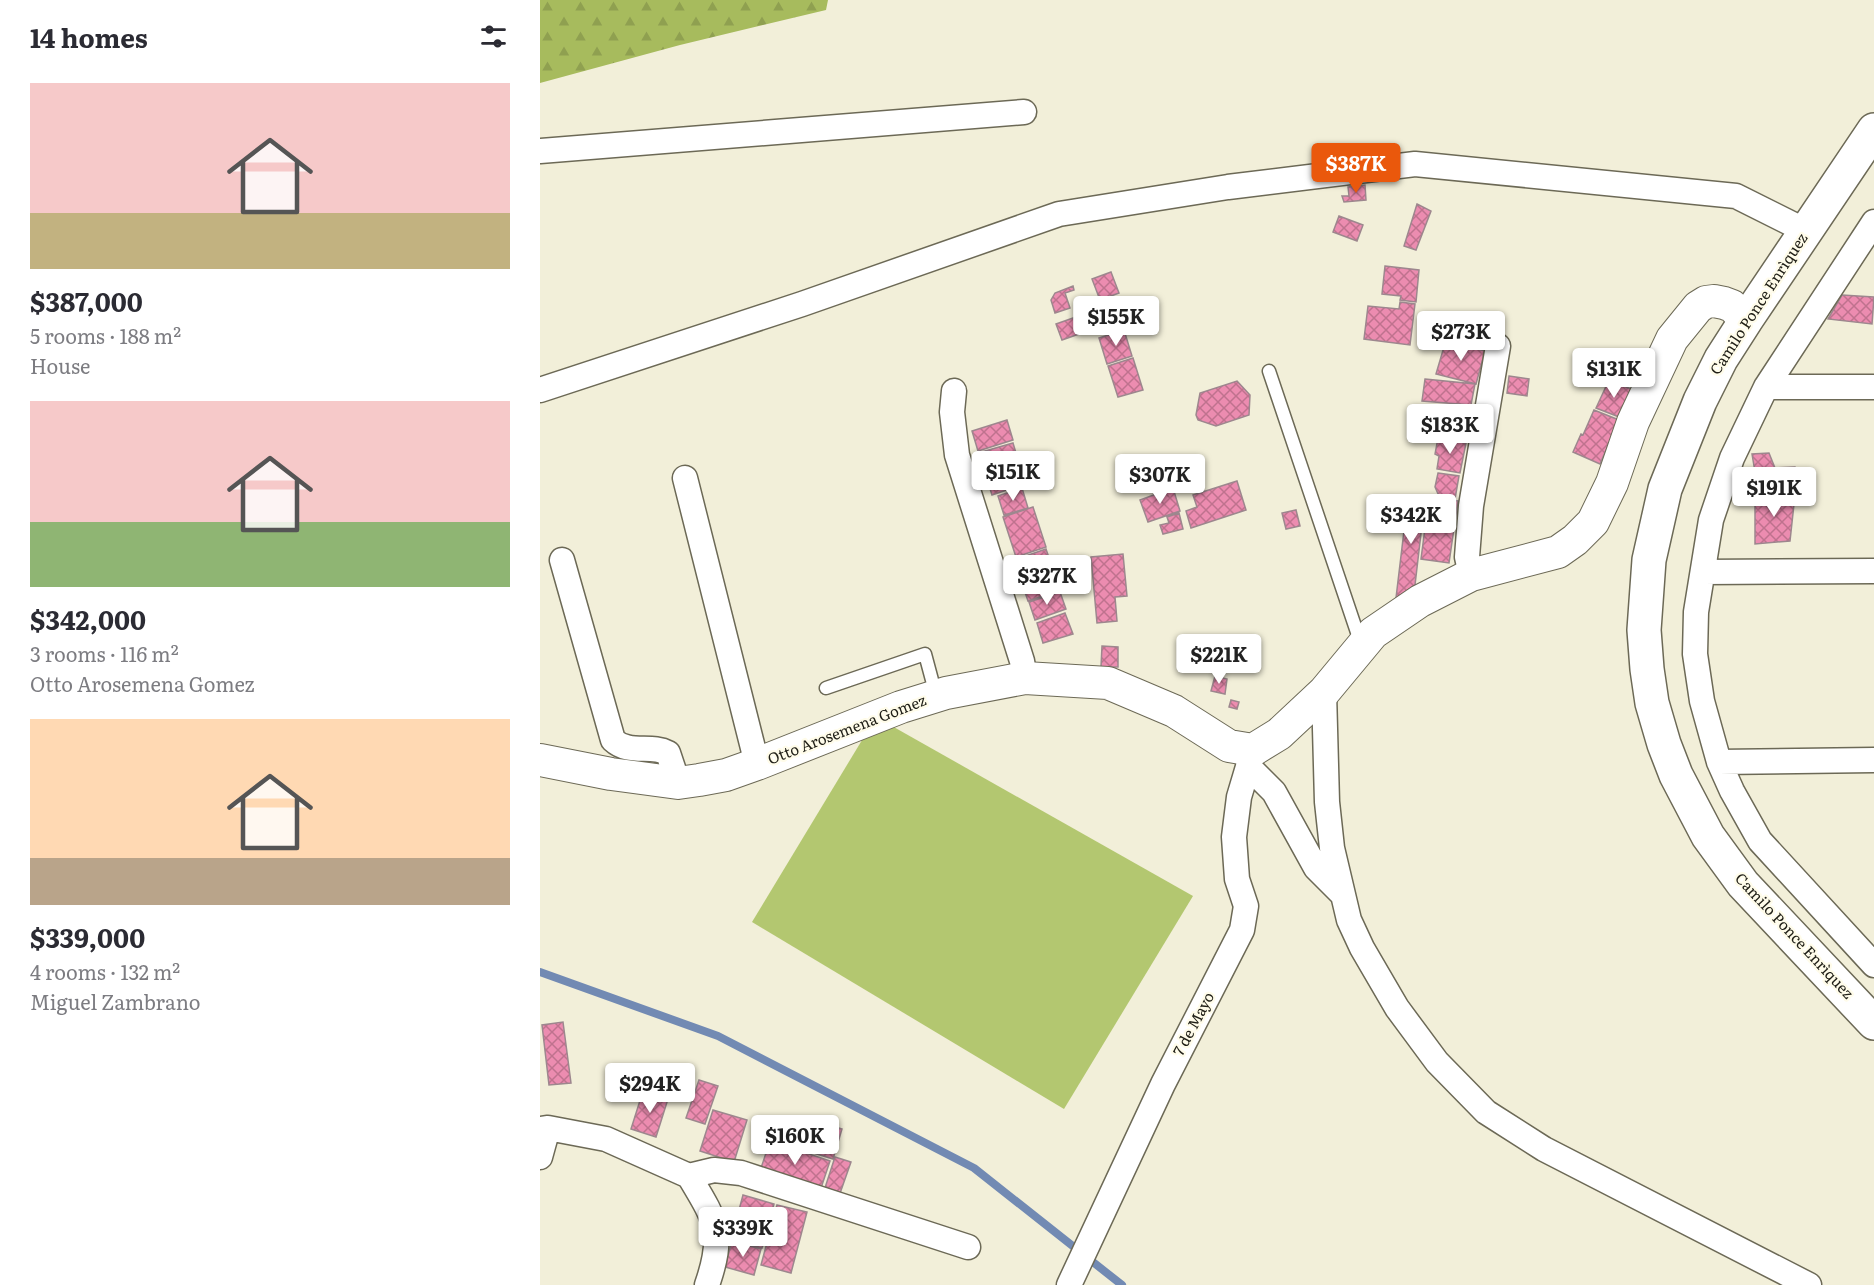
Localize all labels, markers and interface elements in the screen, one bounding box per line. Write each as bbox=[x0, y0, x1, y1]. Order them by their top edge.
text: 14 homes bbox=[30, 17, 148, 56]
icon: filters bbox=[477, 20, 510, 53]
icon: home bbox=[216, 122, 324, 230]
pin: $387K bbox=[1314, 143, 1398, 194]
text: $387K bbox=[1325, 147, 1387, 177]
street label: Camilo Ponce Enrìquez bbox=[1703, 228, 1812, 379]
text: $387,000 bbox=[30, 281, 143, 320]
pin: $155K bbox=[1074, 296, 1158, 347]
text: $155K bbox=[1087, 300, 1145, 330]
pin: $273K bbox=[1419, 311, 1503, 362]
text: $273K bbox=[1431, 315, 1491, 345]
text: 5 rooms · 188 m² bbox=[30, 320, 181, 350]
pin: $131K bbox=[1572, 348, 1656, 399]
text: House bbox=[30, 350, 90, 380]
text: $131K bbox=[1586, 352, 1642, 382]
pin: $183K bbox=[1408, 404, 1492, 455]
text: $183K bbox=[1421, 408, 1479, 438]
icon: home bbox=[216, 440, 324, 548]
pin: $151K bbox=[971, 451, 1055, 502]
pin: $307K bbox=[1118, 454, 1202, 505]
text: $151K bbox=[985, 455, 1041, 485]
text: $307K bbox=[1129, 458, 1191, 488]
pin: $191K bbox=[1732, 467, 1816, 518]
text: $191K bbox=[1746, 471, 1802, 501]
pin: $342K bbox=[1369, 494, 1453, 545]
text: $342K bbox=[1380, 498, 1442, 528]
pin: $327K bbox=[1005, 555, 1089, 606]
text: $327K bbox=[1017, 559, 1077, 589]
text: $342,000 bbox=[30, 599, 146, 638]
pin: $221K bbox=[1177, 634, 1261, 685]
text: 3 rooms · 116 m² bbox=[30, 638, 179, 668]
text: $221K bbox=[1190, 638, 1248, 668]
text: Otto Arosemena Gomez bbox=[30, 668, 254, 698]
street label: Otto Arosemena Gomez bbox=[764, 688, 929, 770]
icon: home bbox=[216, 758, 324, 866]
street label: Camilo Ponce Enrìquez bbox=[1730, 867, 1860, 1003]
text: $339,000 bbox=[30, 917, 145, 956]
text: 4 rooms · 132 m² bbox=[30, 956, 180, 986]
text: Miguel Zambrano bbox=[30, 986, 200, 1016]
street label: 7 de Mayo bbox=[1166, 987, 1219, 1059]
pin: $294K bbox=[608, 1063, 692, 1114]
text: $294K bbox=[619, 1067, 681, 1097]
pin: $160K bbox=[753, 1115, 837, 1166]
text: $160K bbox=[765, 1119, 825, 1149]
pin: $339K bbox=[701, 1207, 785, 1258]
text: $339K bbox=[713, 1211, 773, 1241]

